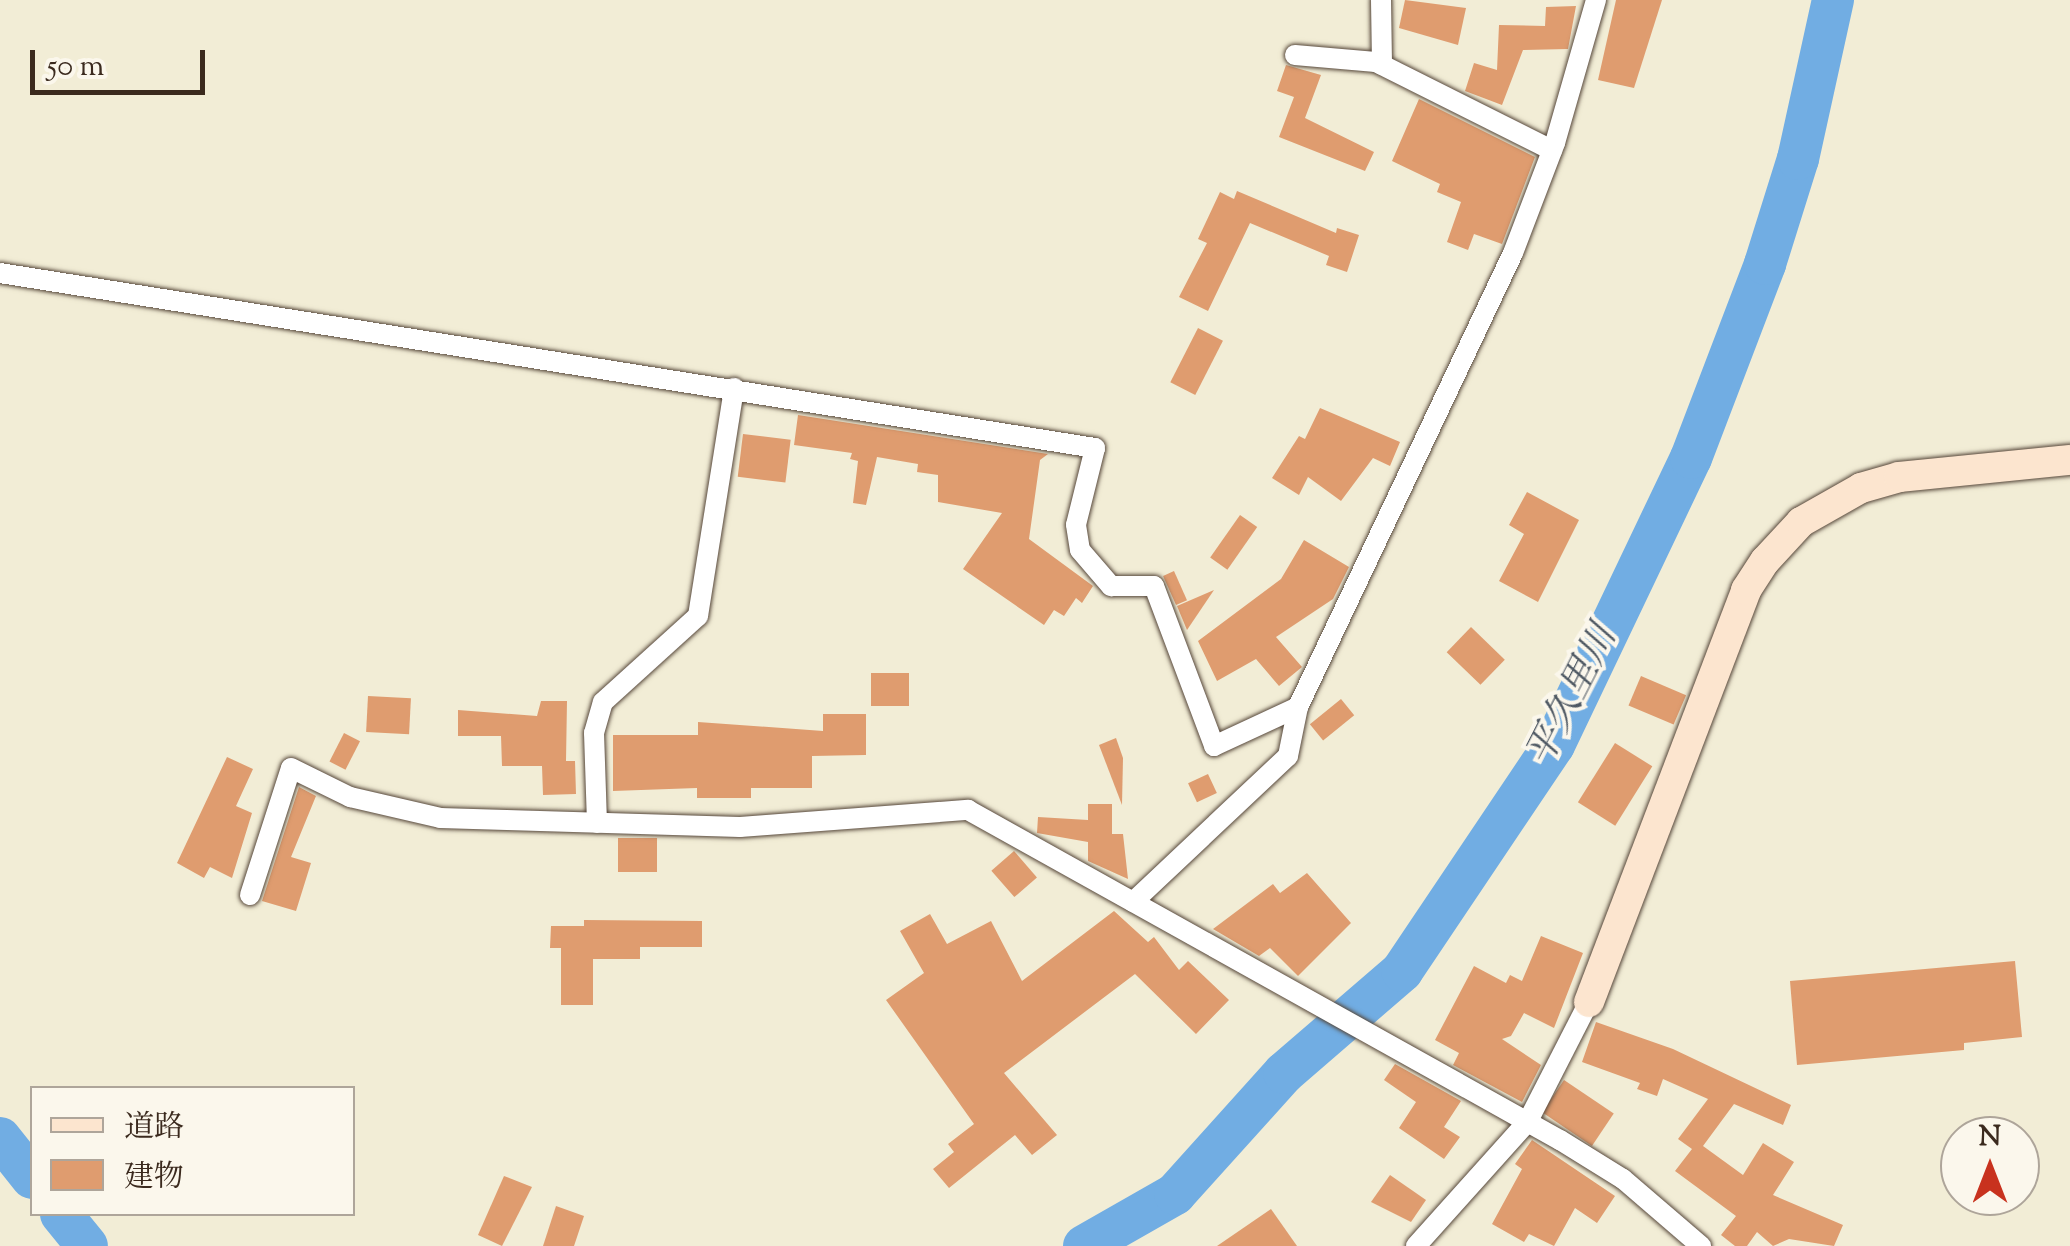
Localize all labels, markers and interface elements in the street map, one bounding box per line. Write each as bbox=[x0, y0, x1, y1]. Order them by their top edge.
scale bar bbox=[35, 30, 210, 92]
text: 50 m bbox=[47, 46, 104, 89]
water label: 平久里川 bbox=[1519, 619, 1629, 775]
legend bbox=[30, 1086, 355, 1216]
text: 道路 bbox=[124, 1107, 184, 1150]
north arrow bbox=[1940, 1116, 2040, 1216]
text: N bbox=[1979, 1118, 2001, 1158]
text: 建物 bbox=[124, 1157, 184, 1200]

